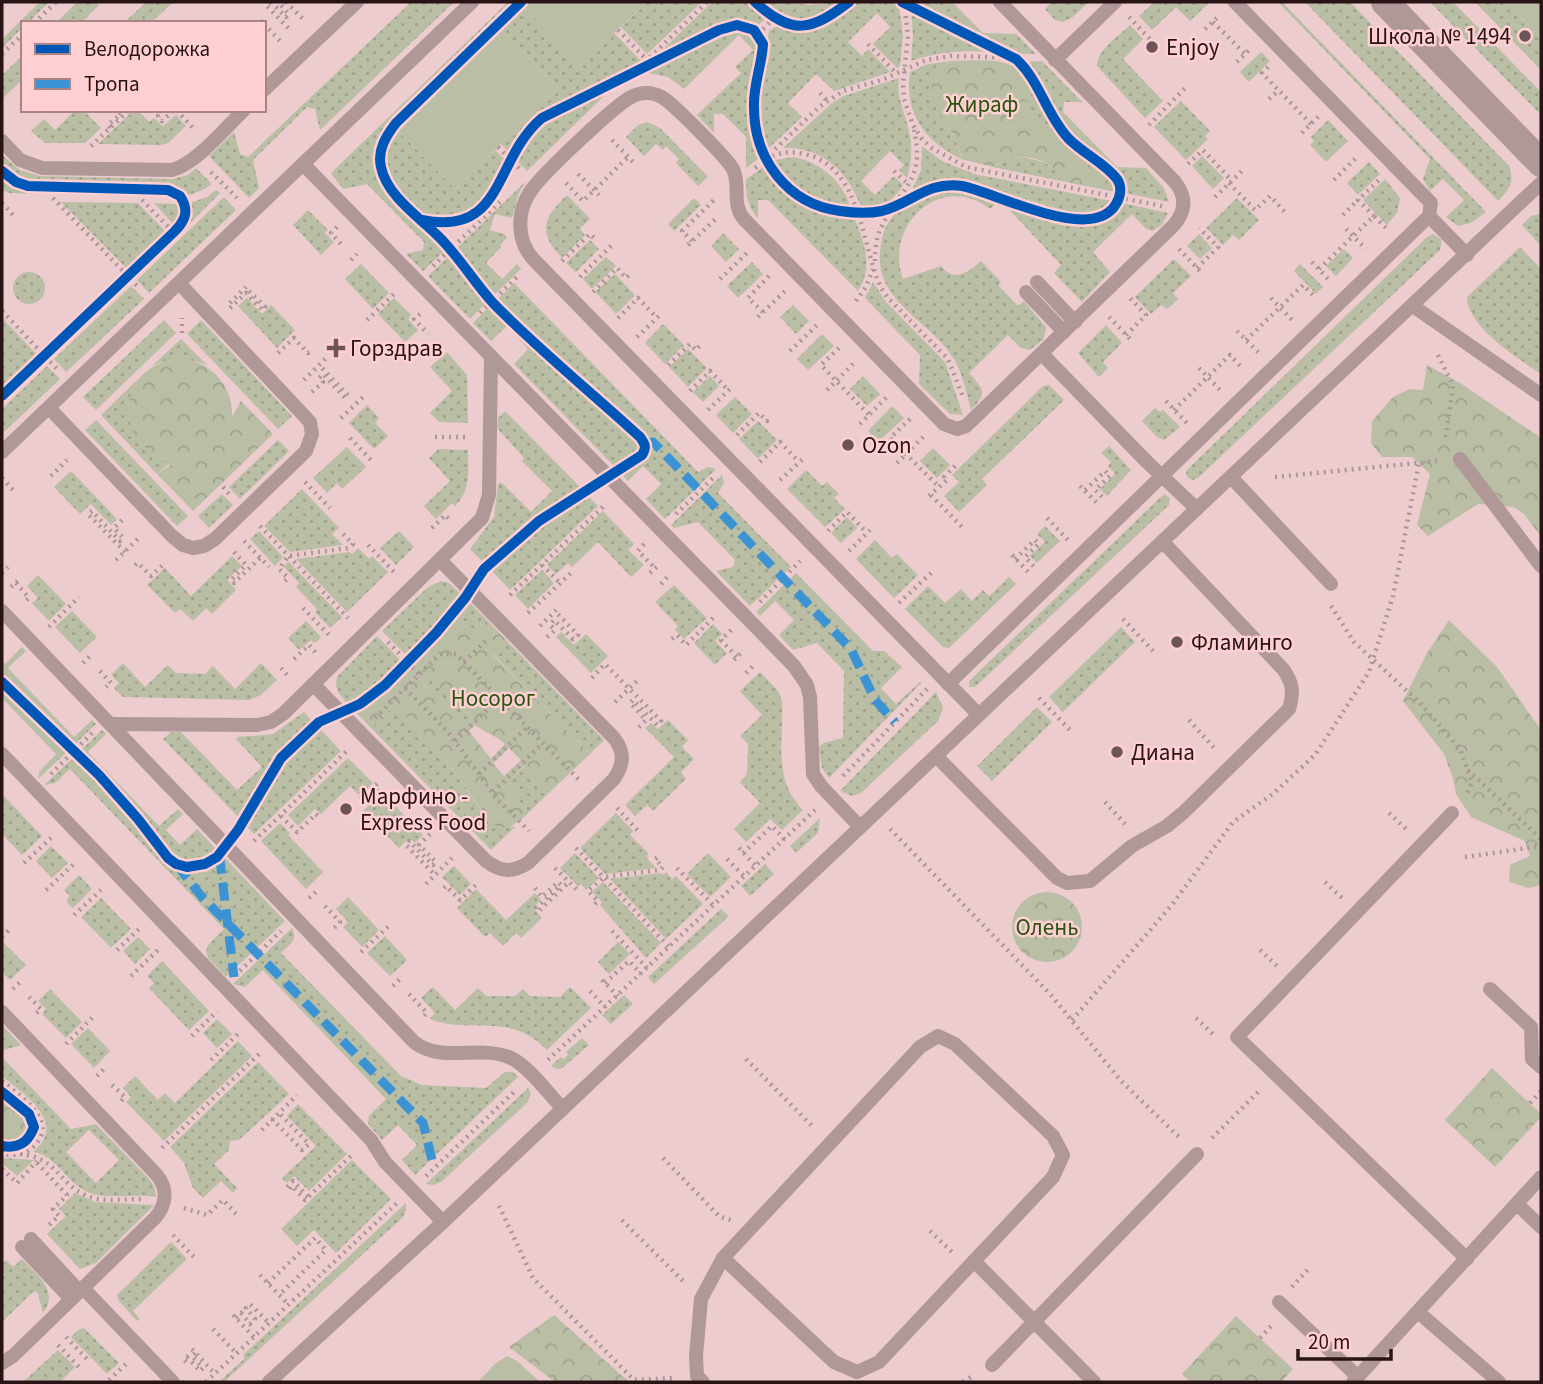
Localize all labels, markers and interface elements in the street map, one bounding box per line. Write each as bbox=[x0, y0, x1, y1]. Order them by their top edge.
place label: Школа № 1494 bbox=[1368, 20, 1511, 53]
legend bbox=[21, 21, 266, 112]
marker: Школа № 1494 bbox=[1517, 28, 1533, 44]
place label: Enjoy bbox=[1166, 31, 1220, 64]
text: Велодорожка bbox=[84, 34, 210, 64]
marker: Enjoy bbox=[1144, 39, 1160, 55]
text: Тропа bbox=[84, 69, 140, 99]
park label: Жираф bbox=[945, 88, 1019, 121]
place label: Горздрав bbox=[350, 332, 443, 365]
marker: Горздрав bbox=[328, 340, 344, 356]
place label: Ozon bbox=[862, 429, 912, 462]
marker: Ozon bbox=[840, 437, 856, 453]
place label: Фламинго bbox=[1191, 626, 1293, 659]
marker: Фламинго bbox=[1169, 634, 1185, 650]
park label: Носорог bbox=[451, 682, 535, 715]
place label: Диана bbox=[1131, 736, 1195, 769]
marker: Диана bbox=[1109, 744, 1125, 760]
place label: Марфино - Express Food bbox=[360, 780, 486, 839]
marker: Марфино - Express Food bbox=[338, 801, 354, 817]
park label: Олень bbox=[1016, 911, 1078, 944]
scale bar bbox=[1298, 1318, 1391, 1362]
text: 20 m bbox=[1308, 1327, 1350, 1357]

